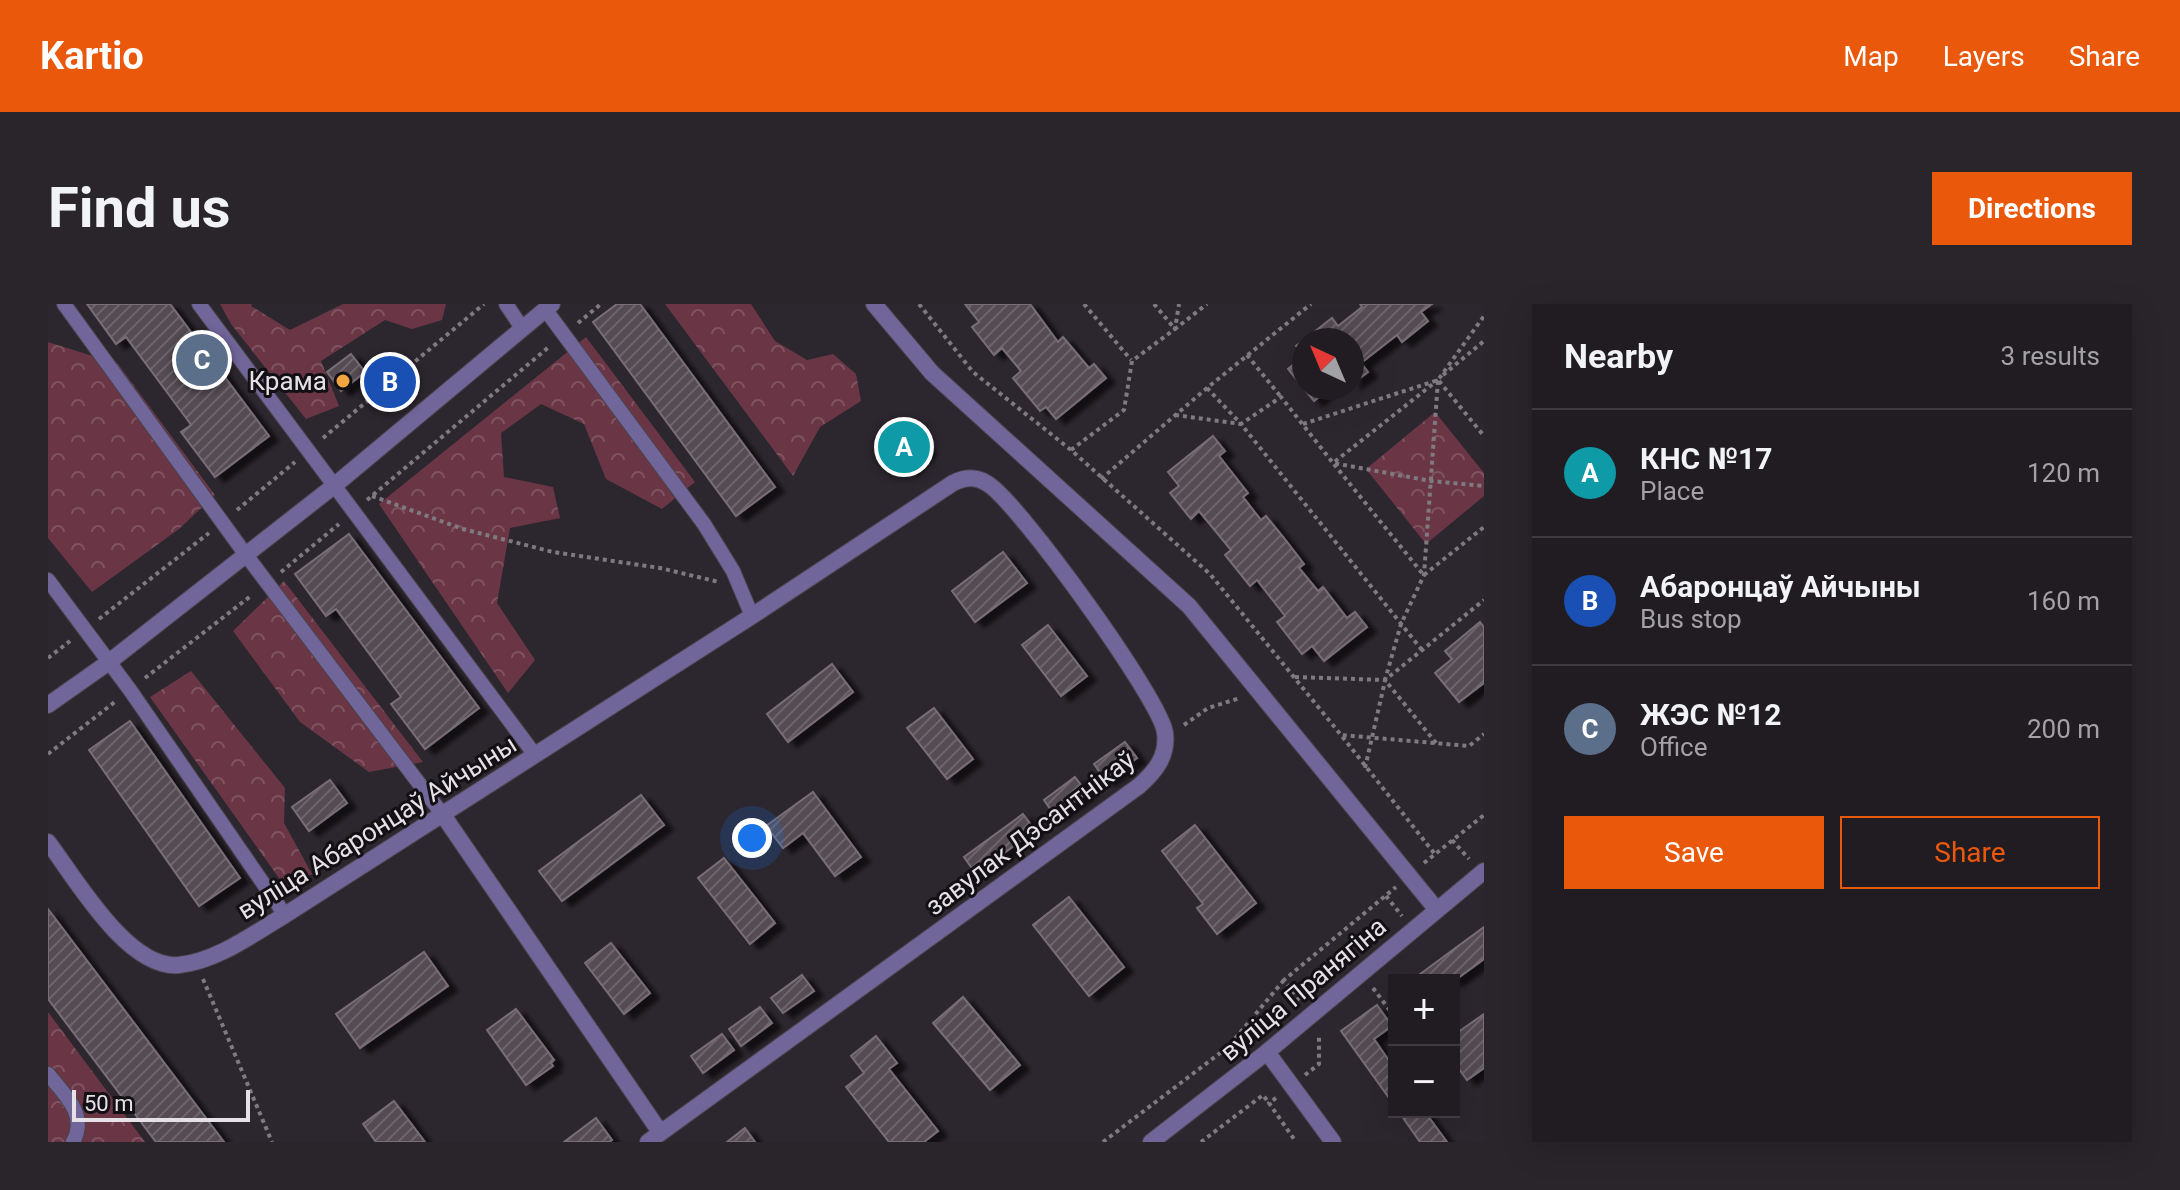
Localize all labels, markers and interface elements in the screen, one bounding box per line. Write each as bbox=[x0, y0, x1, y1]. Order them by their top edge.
text: Kartio bbox=[40, 34, 144, 78]
text: Map bbox=[1843, 40, 1899, 73]
text: Layers bbox=[1943, 40, 2025, 73]
text: Share bbox=[2069, 40, 2140, 73]
button: Directions bbox=[1932, 172, 2132, 245]
text: Find us bbox=[48, 175, 231, 241]
north arrow bbox=[1292, 328, 1364, 400]
pin: C bbox=[176, 330, 228, 390]
text: Nearby bbox=[1564, 336, 1673, 376]
text: 3 results bbox=[2001, 341, 2100, 371]
pin: B bbox=[364, 352, 416, 412]
place label: Крама bbox=[248, 366, 327, 396]
marker: Крама bbox=[334, 372, 352, 390]
pin: A bbox=[878, 417, 930, 477]
text: КНС №17 bbox=[1640, 441, 1772, 476]
text: A bbox=[1581, 458, 1599, 488]
text: 120 m bbox=[2027, 458, 2100, 488]
text: Place bbox=[1640, 476, 1704, 506]
text: Абаронцаў Айчыны bbox=[1640, 569, 1921, 604]
text: B bbox=[1582, 586, 1598, 616]
text: 160 m bbox=[2027, 586, 2100, 616]
text: Bus stop bbox=[1640, 604, 1742, 634]
text: ЖЭС №12 bbox=[1640, 697, 1781, 732]
text: C bbox=[1581, 714, 1599, 744]
text: 200 m bbox=[2027, 714, 2100, 744]
street label: вуліца Абаронцаў Айчыны bbox=[232, 729, 522, 925]
text: Office bbox=[1640, 732, 1707, 762]
street label: завулак Дэсантнікаў bbox=[920, 745, 1140, 921]
button: Save bbox=[1564, 816, 1824, 889]
button: Share bbox=[1840, 816, 2100, 889]
your location bbox=[732, 818, 772, 858]
street label: вуліца Пранягіна bbox=[1214, 911, 1392, 1067]
map controls bbox=[1388, 974, 1460, 1118]
button: + bbox=[1388, 974, 1460, 1046]
button: − bbox=[1388, 1046, 1460, 1118]
scale bar bbox=[72, 1086, 250, 1122]
text: 50 m bbox=[84, 1091, 133, 1116]

